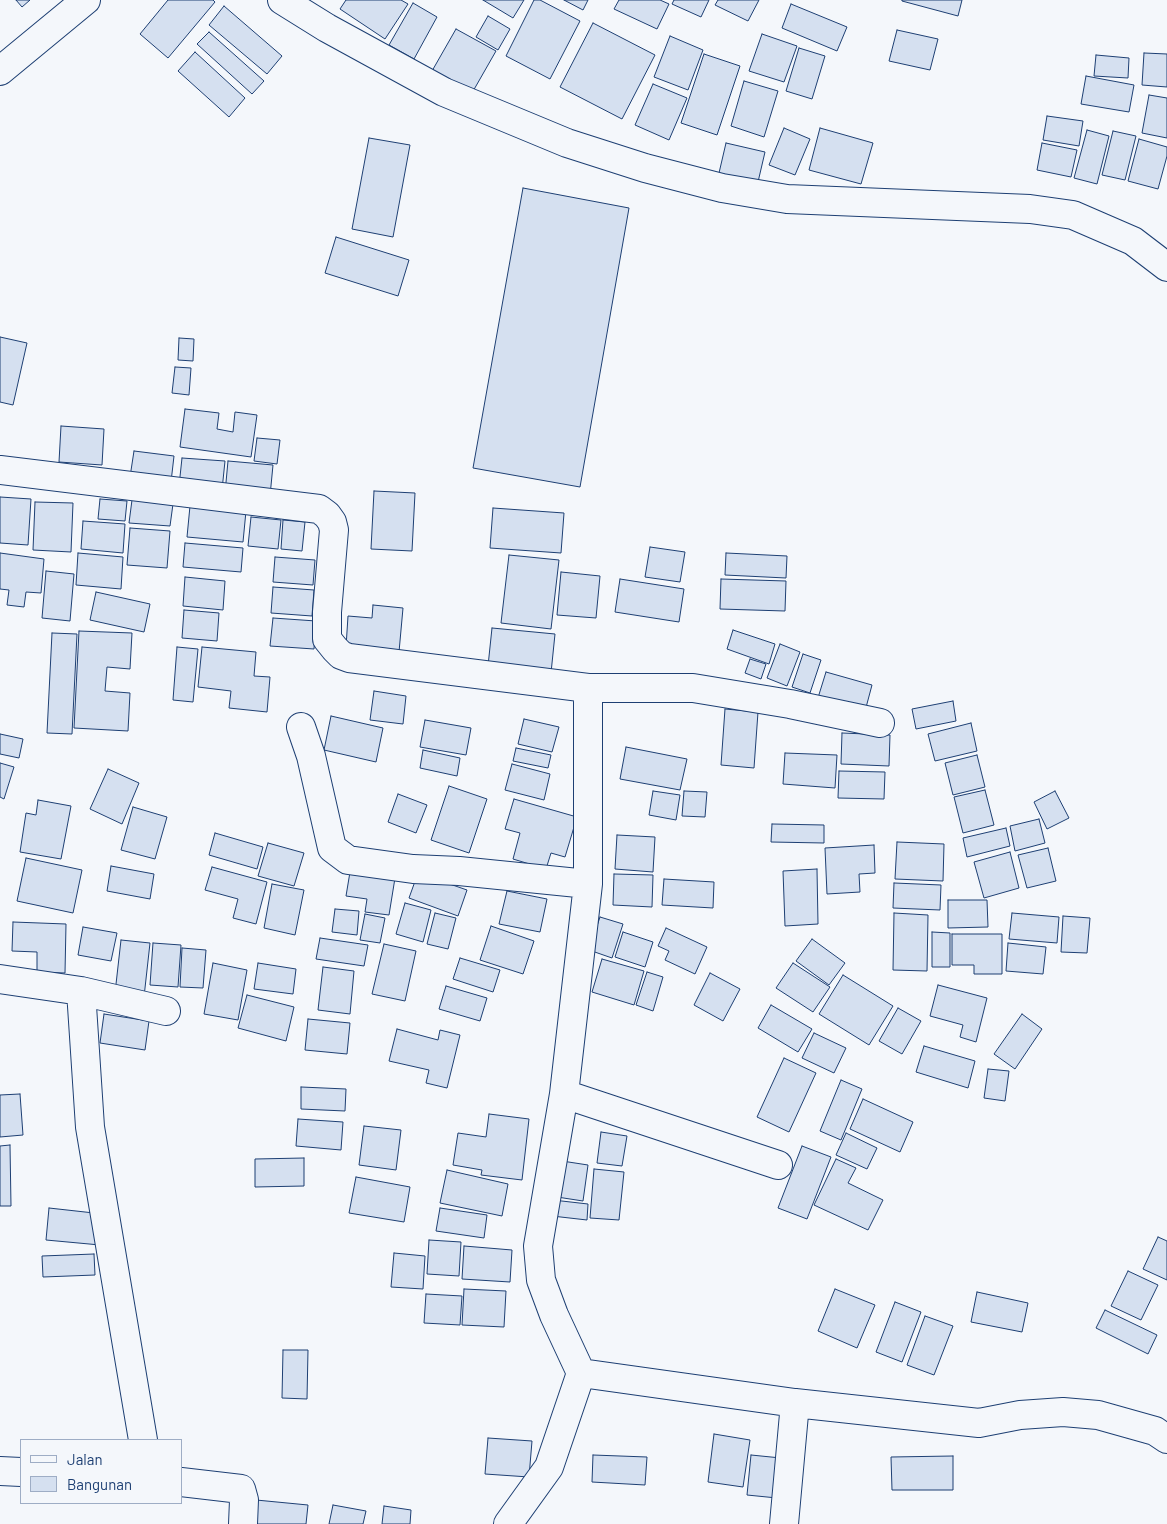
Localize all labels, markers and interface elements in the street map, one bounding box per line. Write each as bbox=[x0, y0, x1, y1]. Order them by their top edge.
legend bbox=[20, 1439, 182, 1504]
text: Jalan bbox=[67, 1450, 103, 1468]
text: Bangunan bbox=[67, 1475, 132, 1493]

